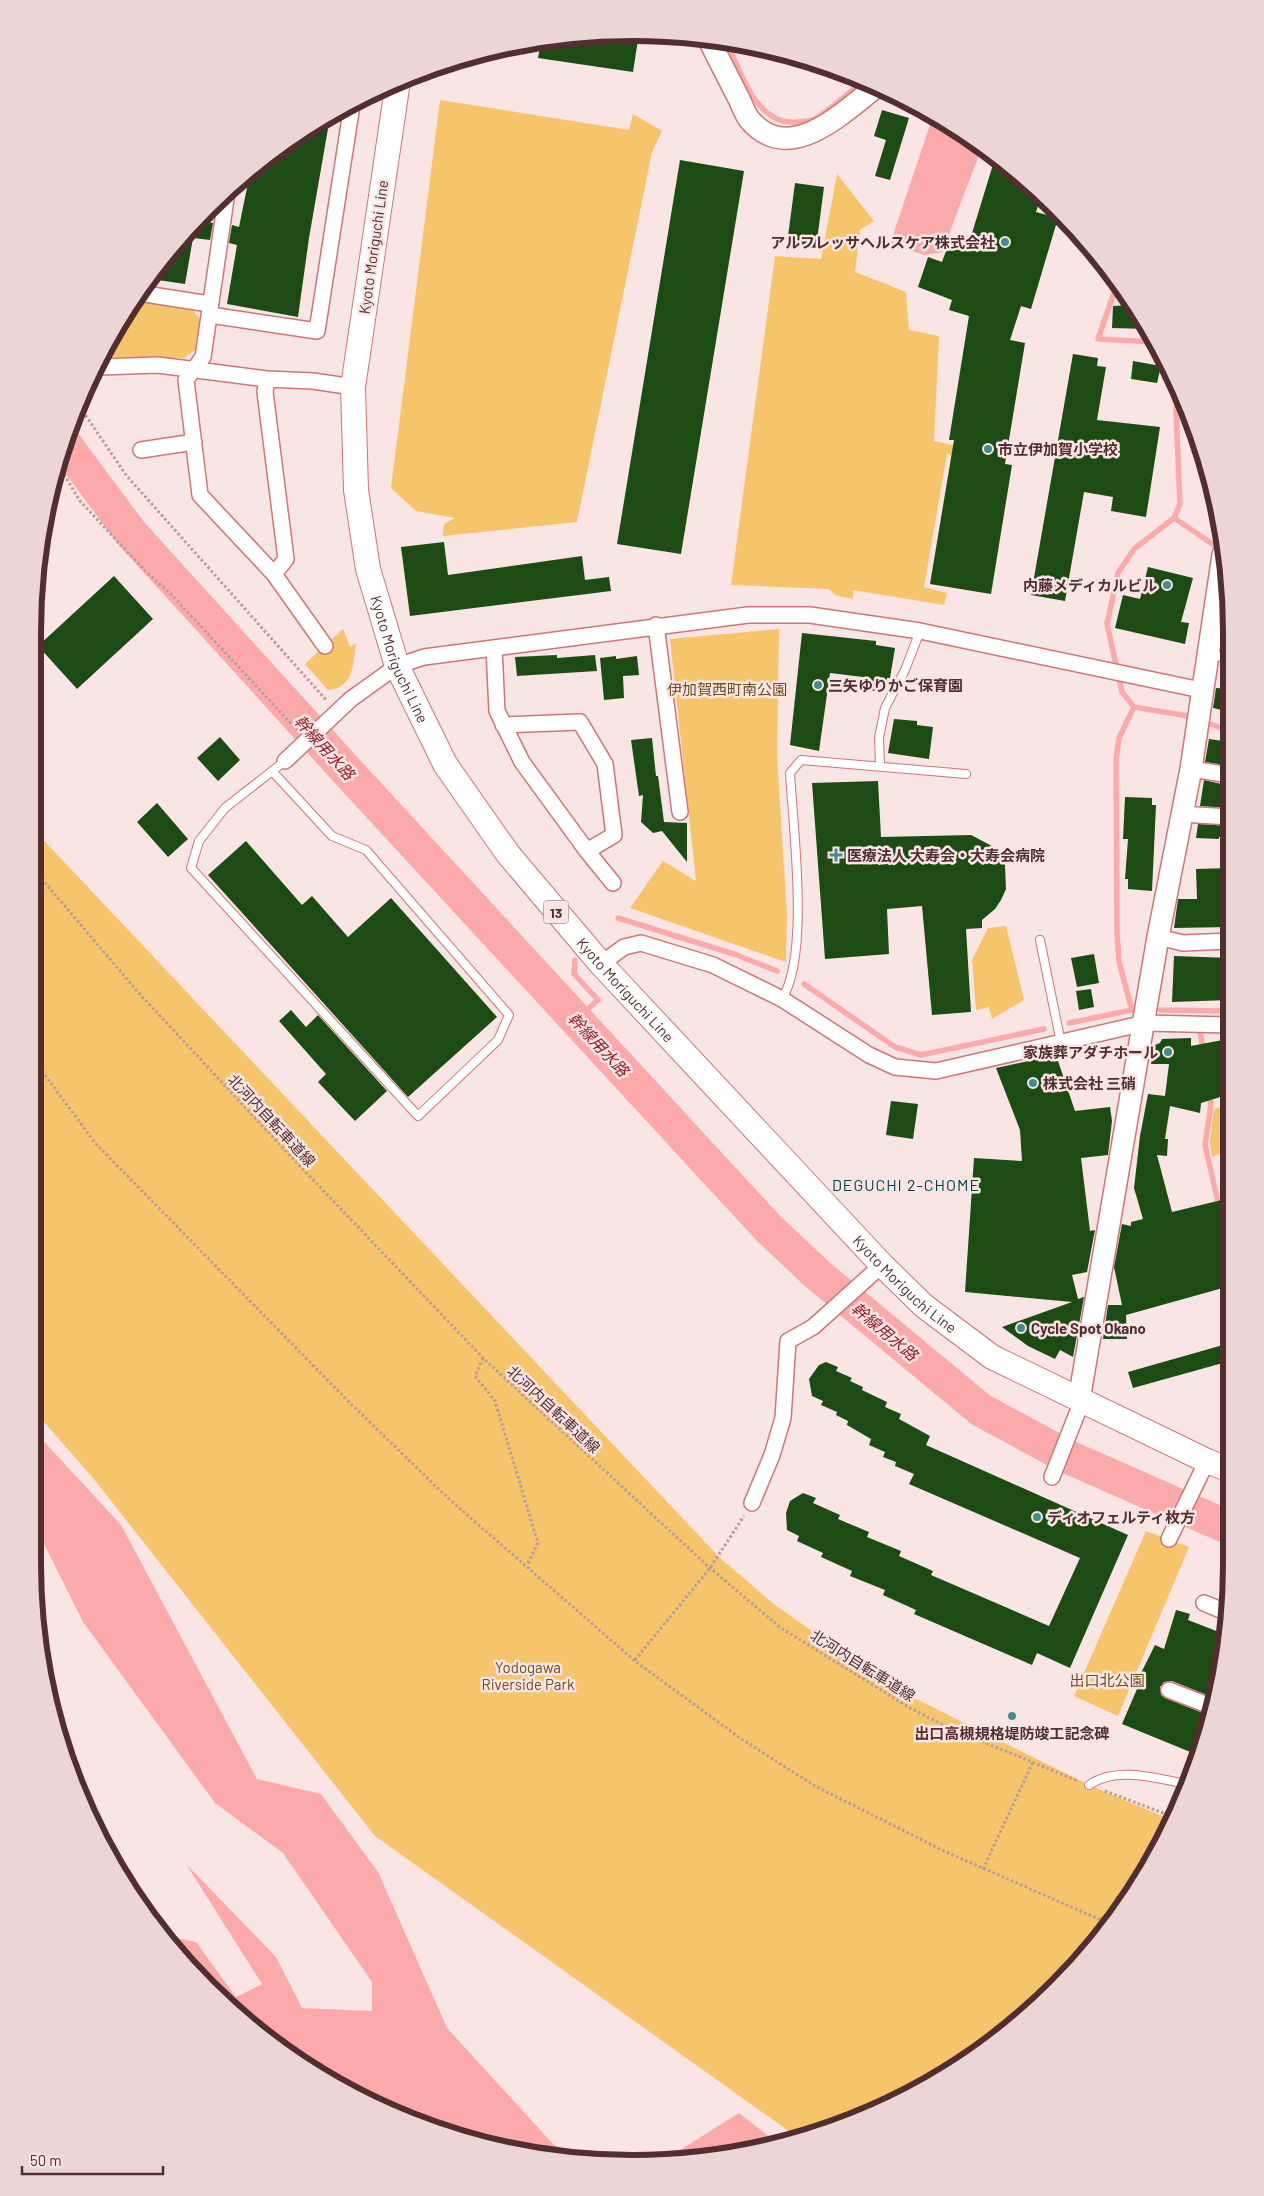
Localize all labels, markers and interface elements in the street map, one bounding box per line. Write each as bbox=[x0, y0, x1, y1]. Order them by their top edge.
street label: Kyoto Moriguchi Line bbox=[355, 179, 391, 315]
place label: アルフレッサヘルスケア株式会社 bbox=[770, 233, 995, 251]
marker: アルフレッサヘルスケア株式会社 bbox=[999, 236, 1011, 248]
place label: 市立伊加賀小学校 bbox=[998, 440, 1118, 458]
marker: 市立伊加賀小学校 bbox=[982, 443, 994, 455]
place label: 内藤メディカルビル bbox=[1023, 576, 1157, 594]
marker: 内藤メディカルビル bbox=[1161, 579, 1173, 591]
street label: Kyoto Moriguchi Line bbox=[367, 593, 432, 726]
place label: 三矢ゆりかご保育園 bbox=[828, 676, 963, 694]
marker: 三矢ゆりかご保育園 bbox=[812, 679, 824, 691]
park label: 伊加賀西町南公園 bbox=[667, 680, 787, 698]
water label: 幹線用水路 bbox=[291, 711, 360, 785]
place label: 医療法人 大寿会・大寿会病院 bbox=[847, 846, 1045, 864]
marker: 医療法人 大寿会・大寿会病院 bbox=[829, 848, 843, 862]
road number: 13 bbox=[544, 900, 568, 924]
street label: Kyoto Moriguchi Line bbox=[573, 934, 678, 1046]
water label: 幹線用水路 bbox=[565, 1008, 635, 1081]
place label: 家族葬アダチホール bbox=[1023, 1043, 1158, 1061]
marker: 家族葬アダチホール bbox=[1162, 1046, 1174, 1058]
street label: 北河内自転車道線 bbox=[224, 1070, 320, 1170]
place label: 株式会社 三硝 bbox=[1043, 1074, 1136, 1092]
marker: 株式会社 三硝 bbox=[1027, 1077, 1039, 1089]
district label: DEGUCHI 2-CHOME bbox=[832, 1175, 980, 1194]
street label: Kyoto Moriguchi Line bbox=[849, 1231, 960, 1336]
water label: 幹線用水路 bbox=[848, 1298, 923, 1365]
place label: Cycle Spot Okano bbox=[1031, 1319, 1146, 1337]
marker: Cycle Spot Okano bbox=[1015, 1322, 1027, 1334]
street label: 北河内自転車道線 bbox=[504, 1361, 604, 1457]
place label: ディオフェルティ枚方 bbox=[1047, 1508, 1195, 1526]
marker: ディオフェルティ枚方 bbox=[1031, 1511, 1043, 1523]
street label: 北河内自転車道線 bbox=[807, 1626, 919, 1704]
park label: Yodogawa Riverside Park bbox=[482, 1658, 575, 1693]
park label: 出口北公園 bbox=[1069, 1671, 1145, 1689]
marker: 出口高槻規格堤防竣工記念碑 bbox=[1006, 1710, 1018, 1722]
place label: 出口高槻規格堤防竣工記念碑 bbox=[914, 1724, 1110, 1742]
scale bar bbox=[22, 2144, 164, 2176]
text: 50 m bbox=[30, 2151, 62, 2169]

